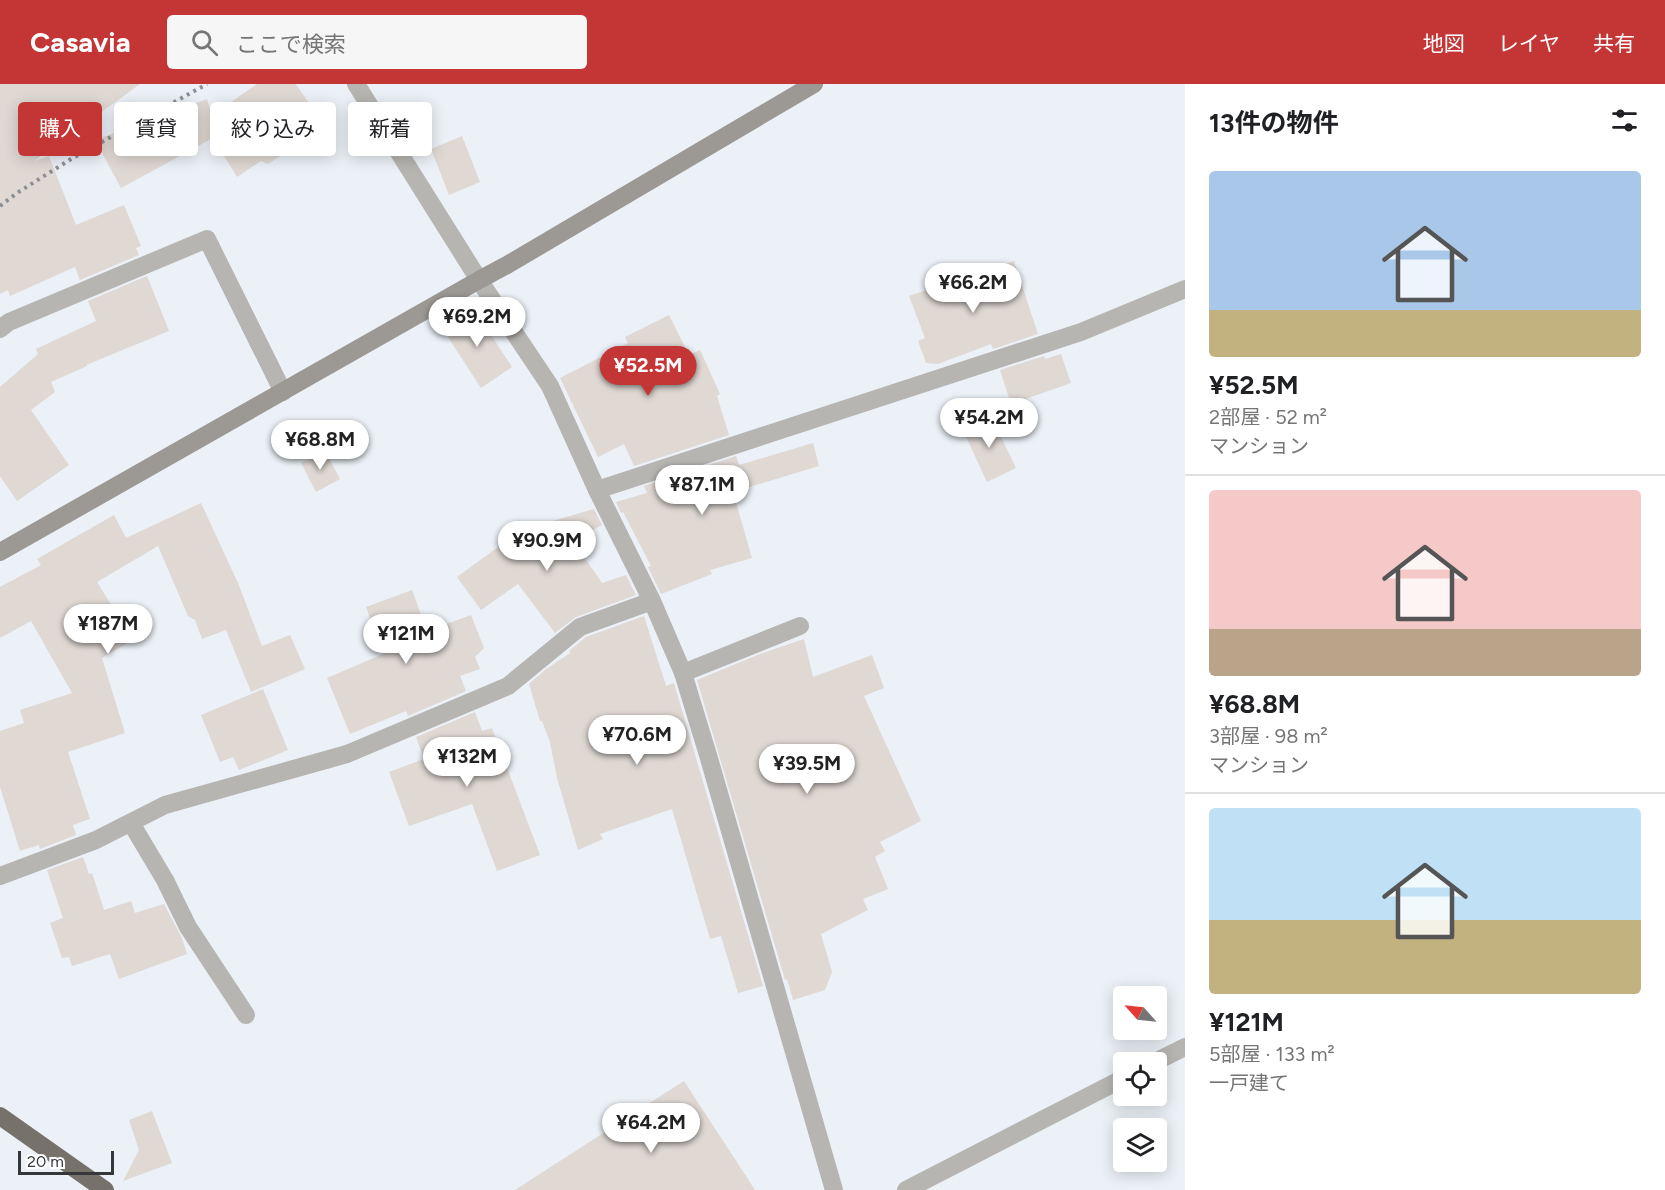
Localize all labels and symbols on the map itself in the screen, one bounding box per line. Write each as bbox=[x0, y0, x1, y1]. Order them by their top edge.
pin: ¥66.2M bbox=[924, 263, 1022, 314]
pin: ¥69.2M bbox=[428, 297, 526, 348]
pin: ¥52.5M bbox=[599, 346, 697, 397]
pin: ¥54.2M bbox=[940, 398, 1038, 449]
pin: ¥68.8M bbox=[271, 420, 369, 471]
pin: ¥87.1M bbox=[653, 465, 751, 516]
pin: ¥90.9M bbox=[498, 521, 596, 572]
pin: ¥187M bbox=[66, 604, 150, 655]
pin: ¥121M bbox=[364, 614, 448, 665]
pin: ¥70.6M bbox=[588, 715, 686, 766]
pin: ¥132M bbox=[425, 737, 509, 788]
pin: ¥39.5M bbox=[758, 744, 856, 795]
north arrow bbox=[1113, 986, 1167, 1040]
pin: ¥64.2M bbox=[602, 1103, 700, 1154]
scale bar bbox=[18, 1148, 114, 1176]

